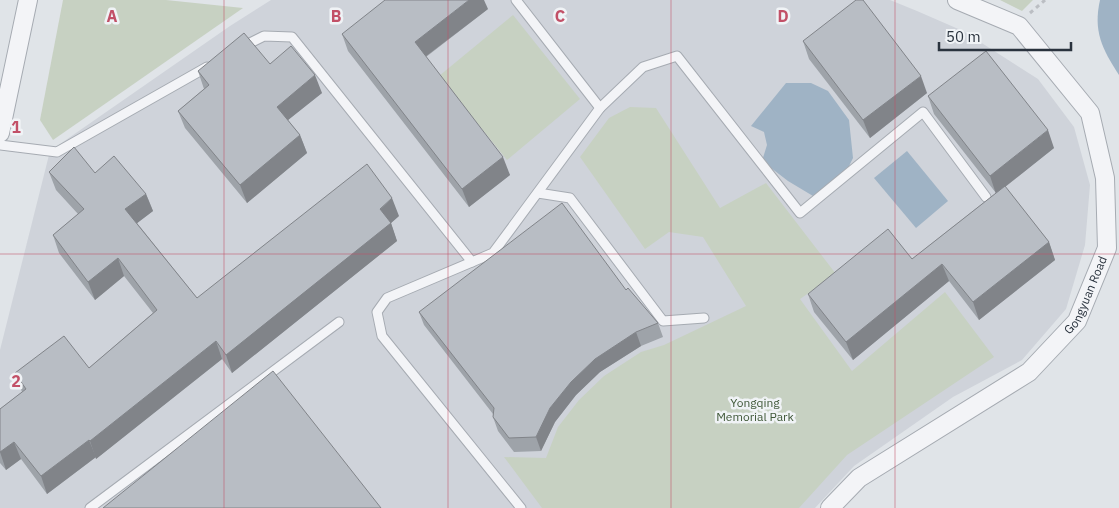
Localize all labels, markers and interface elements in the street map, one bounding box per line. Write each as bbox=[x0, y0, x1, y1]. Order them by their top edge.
text: A bbox=[107, 6, 118, 26]
text: B bbox=[331, 6, 342, 26]
text: C bbox=[555, 6, 565, 26]
text: D bbox=[777, 6, 789, 26]
scale bar bbox=[939, 20, 1072, 52]
text: 50 m bbox=[946, 27, 981, 46]
text: 1 bbox=[11, 117, 21, 137]
street label: Gongyuan Road bbox=[1061, 254, 1110, 337]
text: 2 bbox=[11, 371, 21, 391]
park label: Yongqing Memorial Park bbox=[716, 395, 795, 424]

